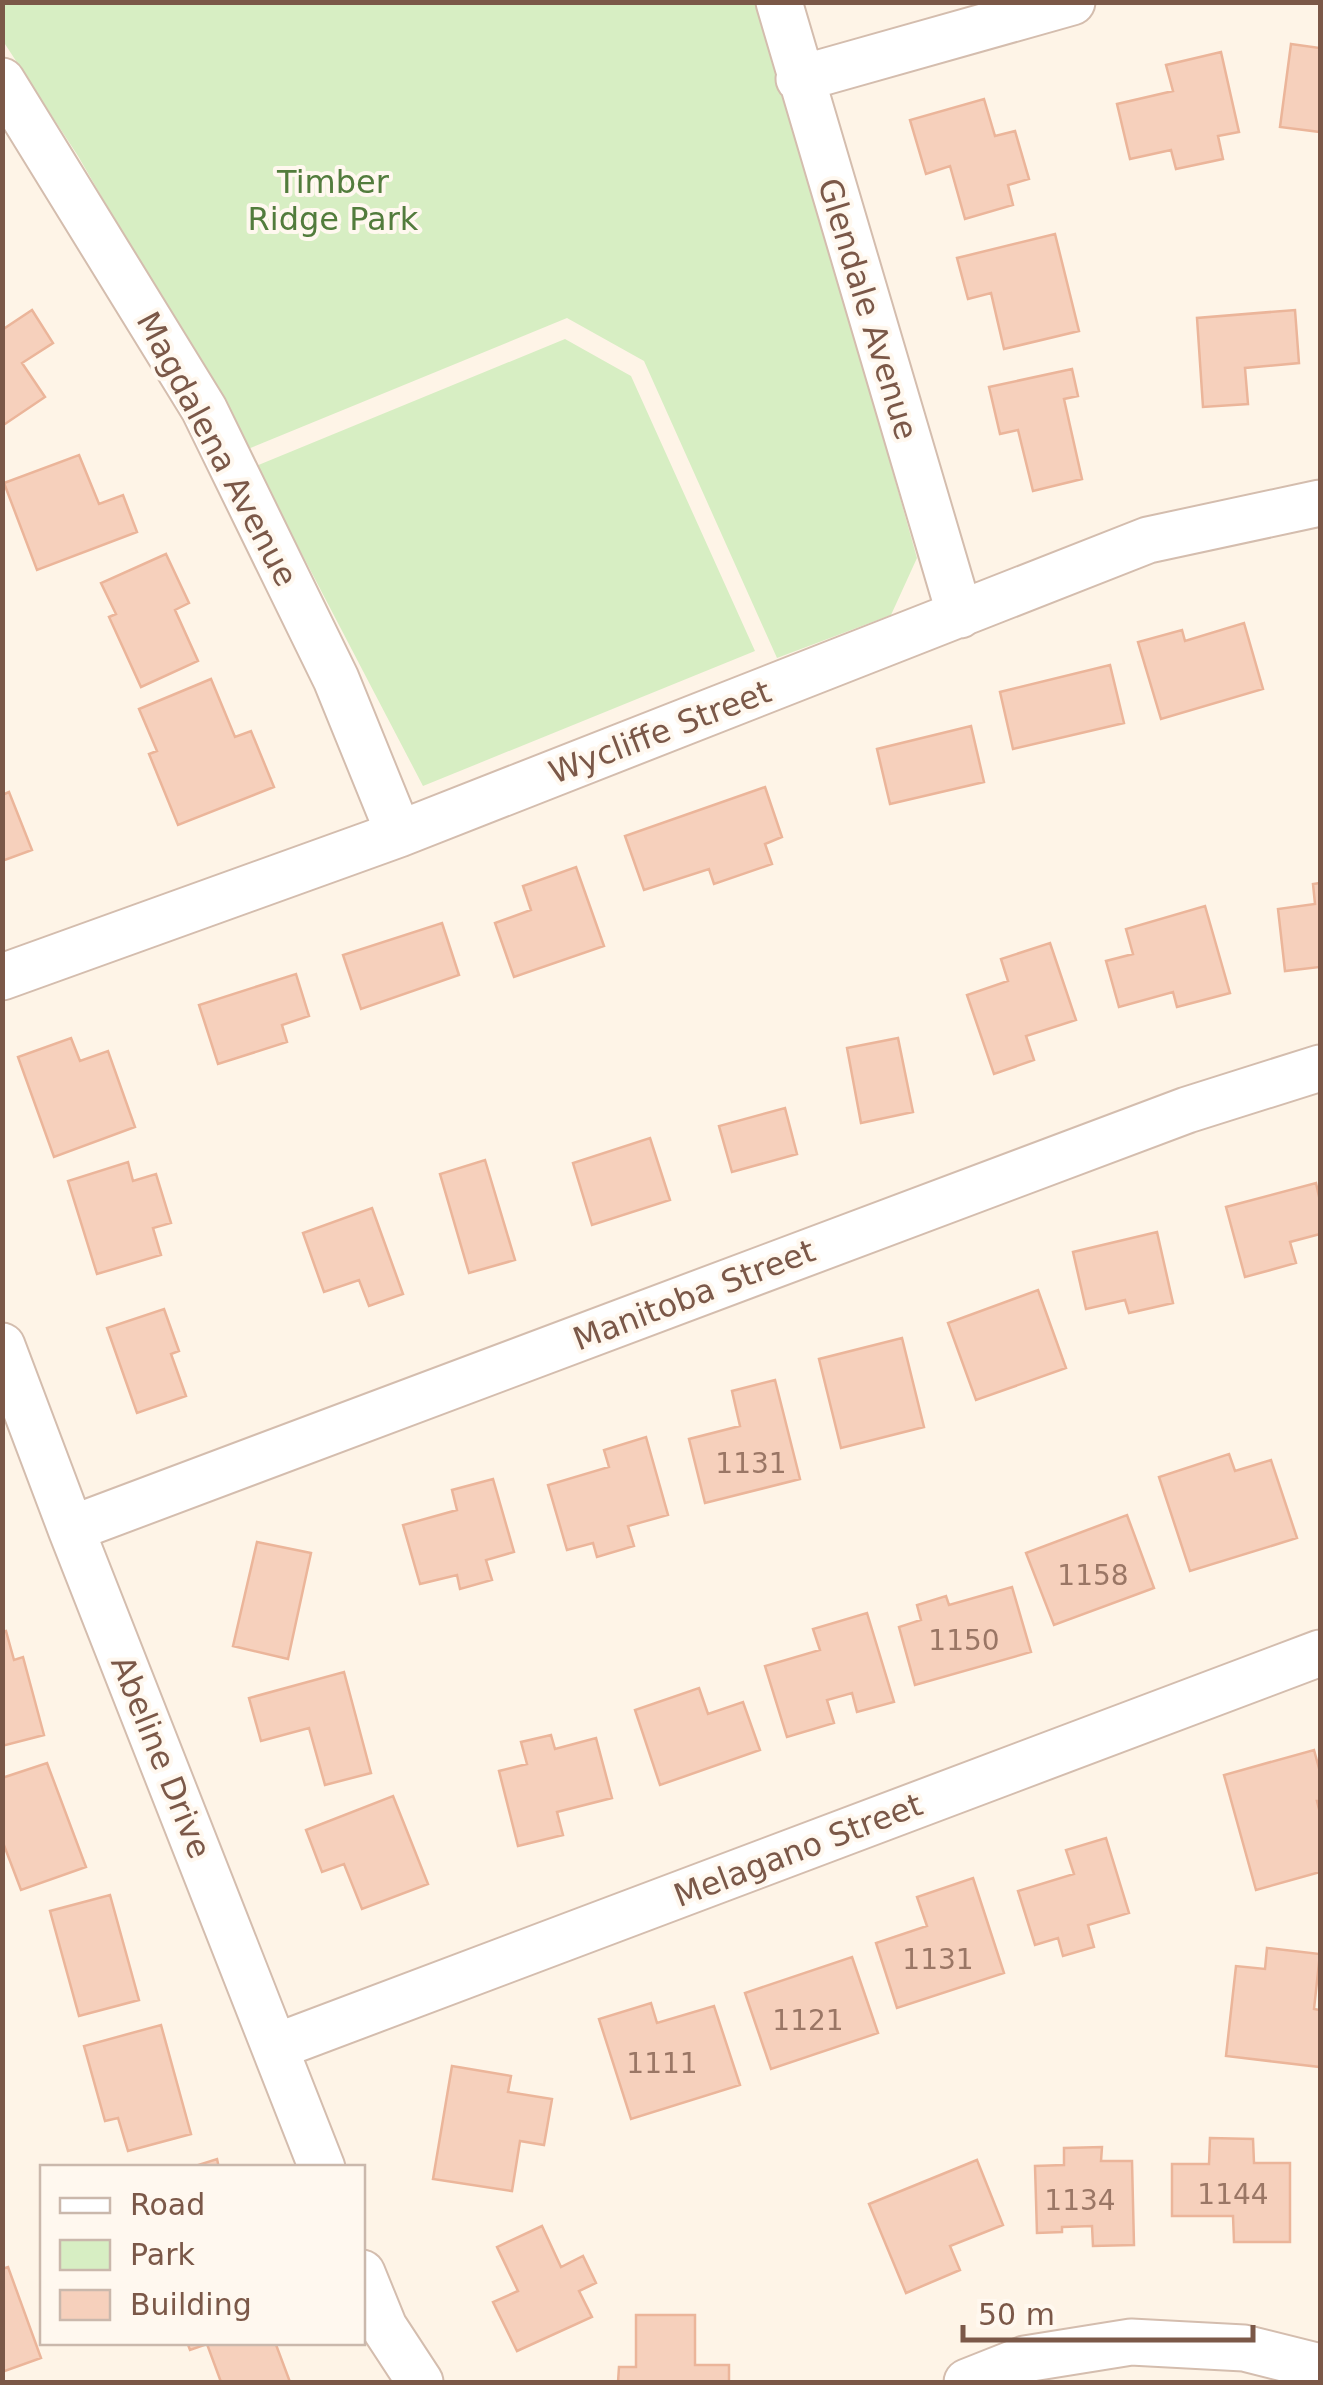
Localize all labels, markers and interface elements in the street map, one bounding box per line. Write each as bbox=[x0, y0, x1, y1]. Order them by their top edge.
park label: Timber Ridge Park bbox=[248, 163, 419, 238]
street label: Glendale Avenue bbox=[810, 174, 926, 444]
street label: Magdalena Avenue bbox=[129, 305, 305, 593]
street label: Wycliffe Street bbox=[544, 672, 776, 792]
street label: Manitoba Street bbox=[568, 1231, 820, 1359]
house number: 1131 bbox=[715, 1447, 787, 1480]
house number: 1158 bbox=[1057, 1559, 1129, 1592]
house number: 1150 bbox=[928, 1624, 1000, 1657]
street label: Abeline Drive bbox=[103, 1650, 219, 1864]
street label: Melagano Street bbox=[668, 1785, 928, 1915]
house number: 1131 bbox=[902, 1943, 974, 1976]
house number: 1121 bbox=[772, 2004, 844, 2037]
house number: 1111 bbox=[626, 2047, 698, 2080]
legend bbox=[40, 2165, 365, 2345]
house number: 1144 bbox=[1197, 2178, 1269, 2211]
house number: 1134 bbox=[1044, 2184, 1116, 2217]
text: Road bbox=[130, 2187, 205, 2222]
text: Park bbox=[130, 2237, 195, 2272]
scale bar bbox=[963, 2280, 1253, 2342]
text: Building bbox=[130, 2287, 252, 2322]
text: 50 m bbox=[978, 2297, 1055, 2332]

